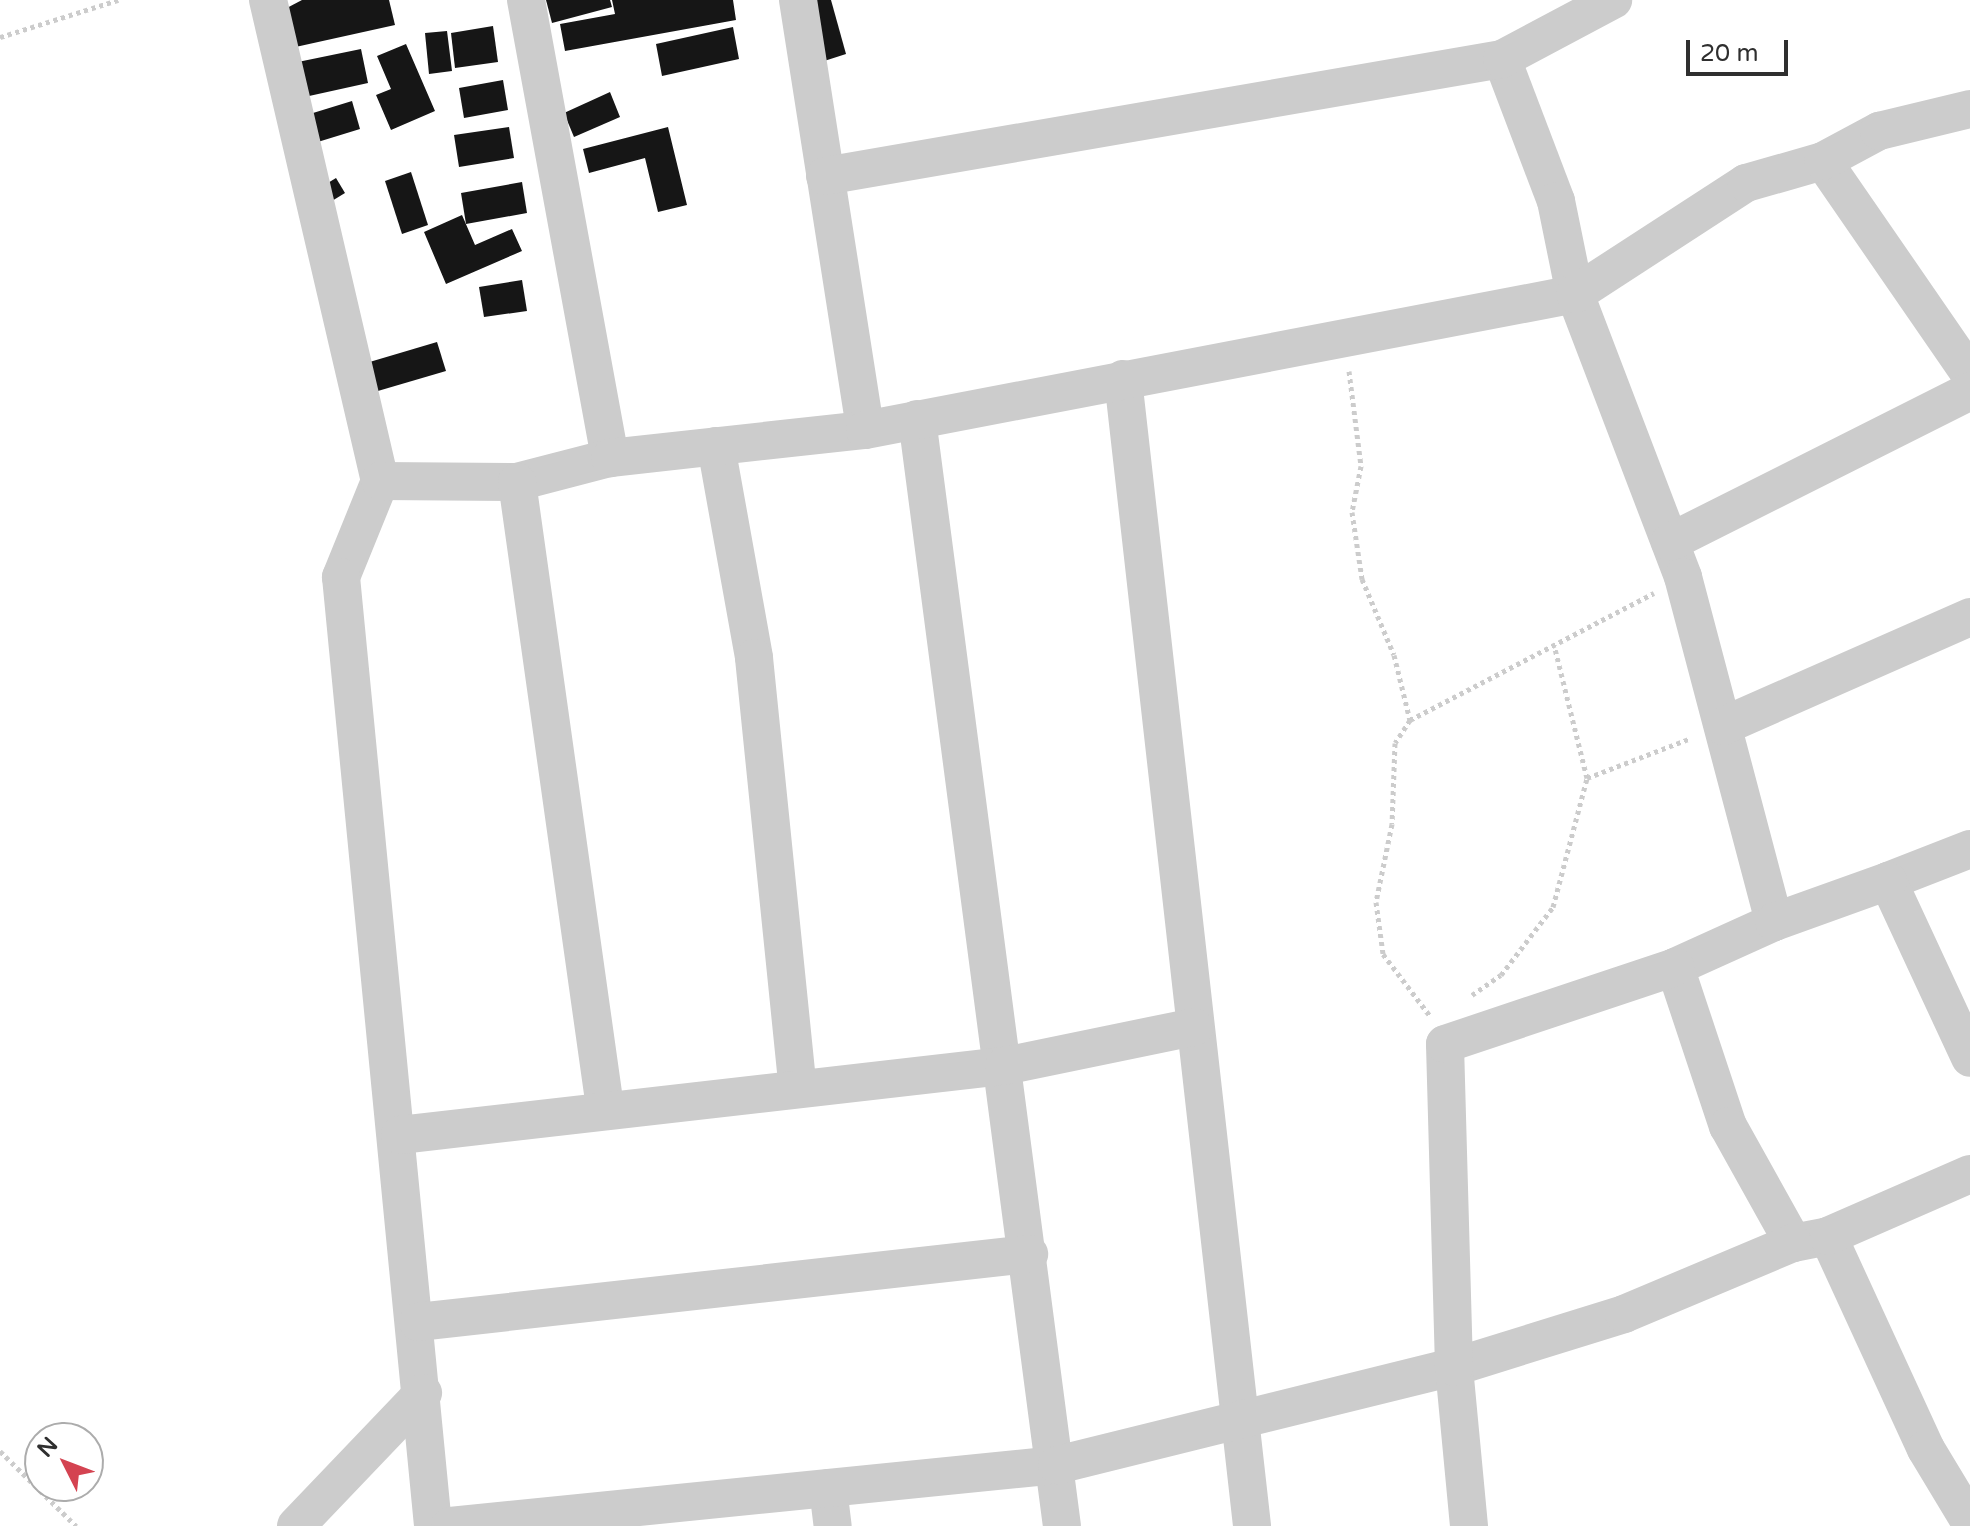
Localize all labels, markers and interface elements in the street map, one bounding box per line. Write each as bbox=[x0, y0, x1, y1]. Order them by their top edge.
scale bar bbox=[1690, 24, 1792, 74]
text: 20 m bbox=[1700, 39, 1758, 68]
north arrow bbox=[24, 1422, 104, 1502]
text: N bbox=[32, 1432, 63, 1463]

